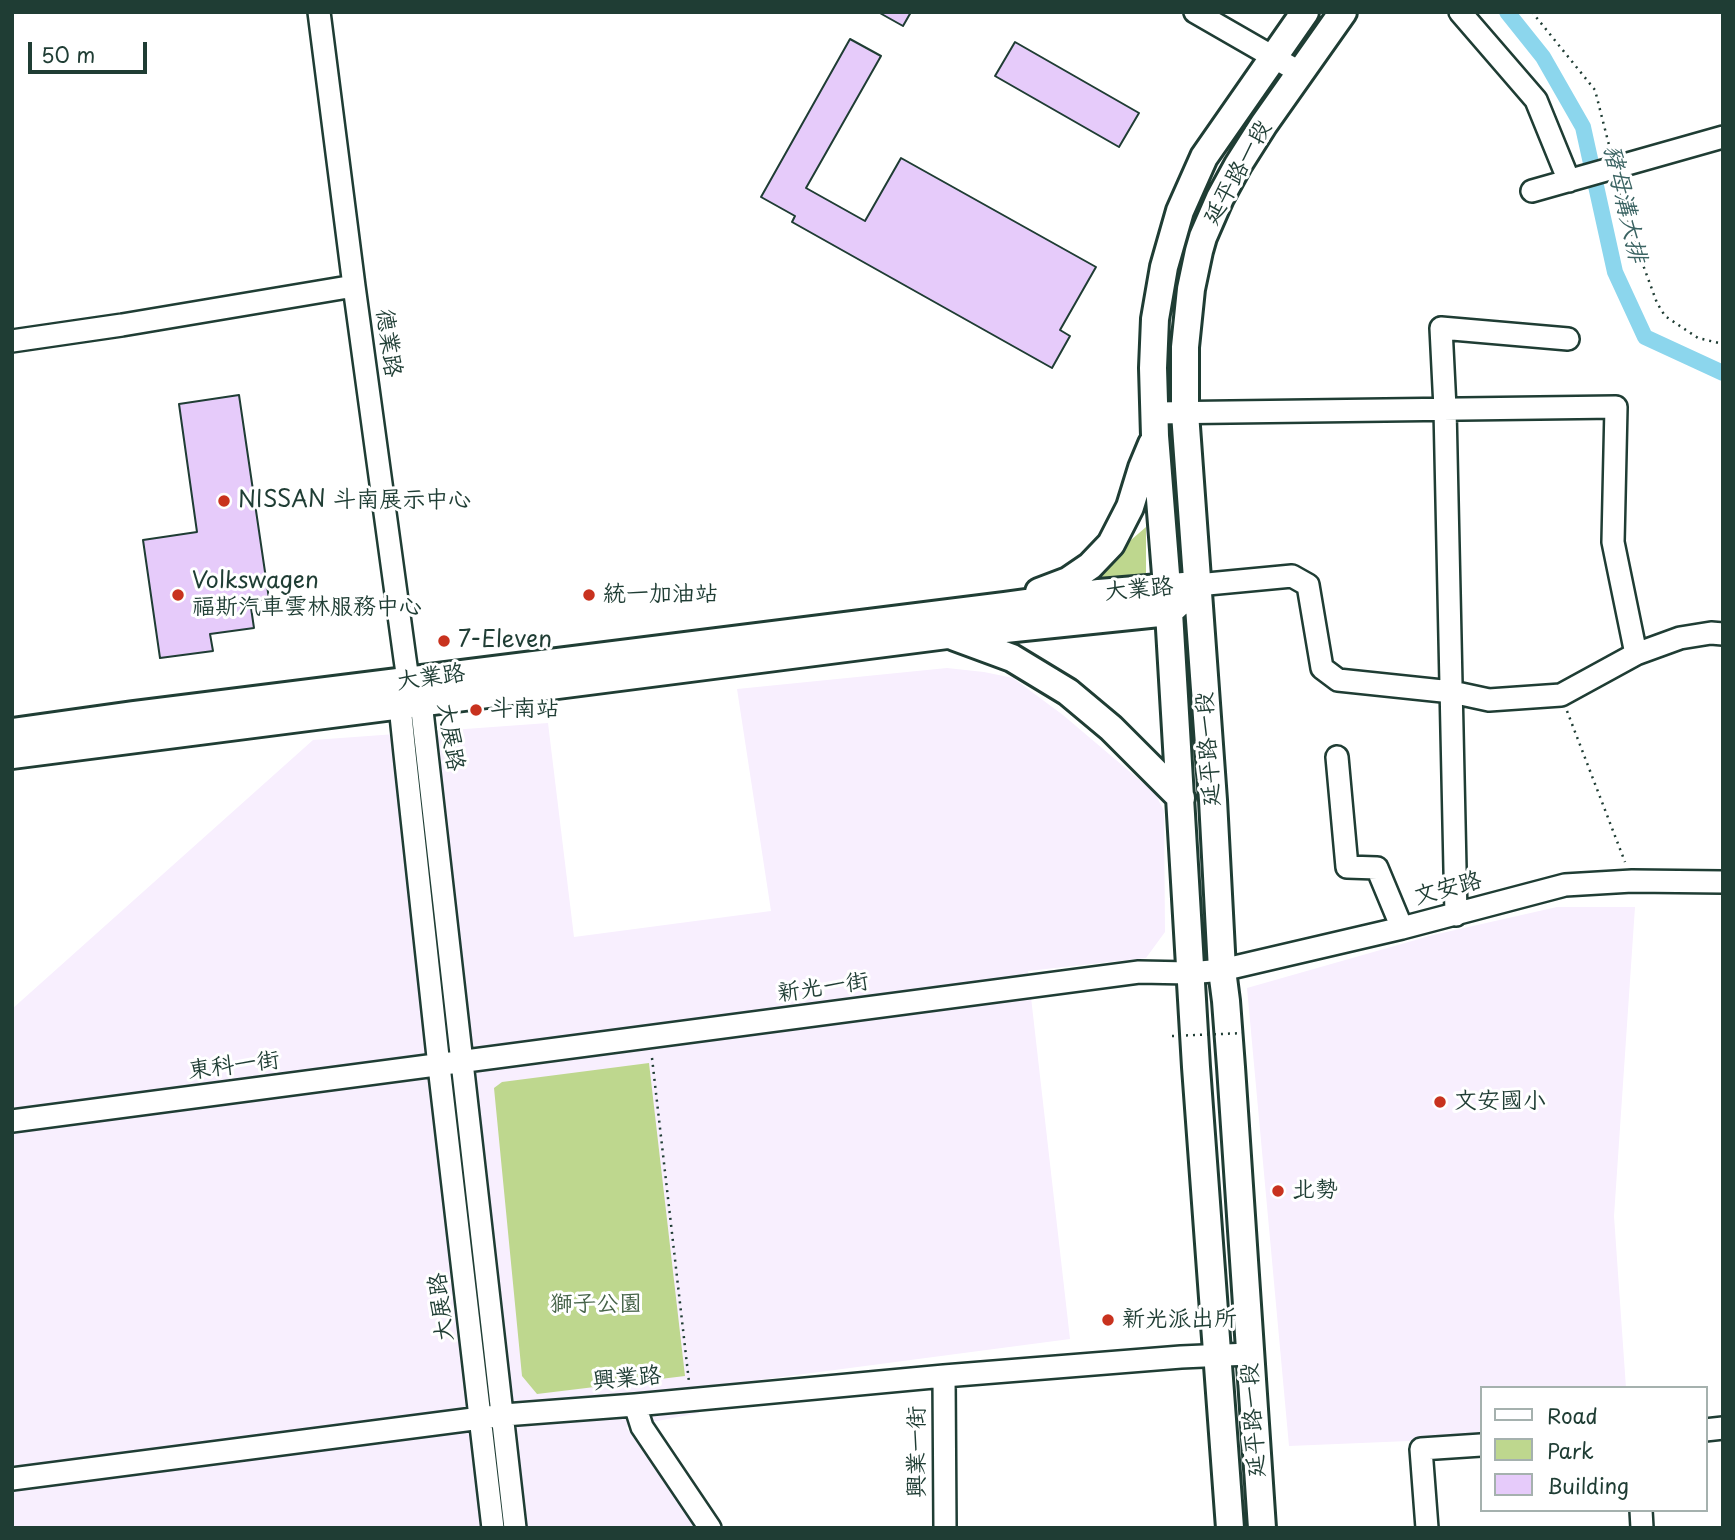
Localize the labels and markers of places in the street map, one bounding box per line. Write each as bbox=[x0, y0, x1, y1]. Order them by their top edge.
place label: NISSAN 斗南展示中心 bbox=[238, 487, 471, 515]
marker: NISSAN 斗南展示中心 bbox=[216, 493, 232, 509]
place label: Volkswagen 福斯汽車雲林服務中心 bbox=[192, 568, 422, 622]
place label: 統一加油站 bbox=[603, 581, 718, 609]
marker: Volkswagen 福斯汽車雲林服務中心 bbox=[170, 587, 186, 603]
marker: 統一加油站 bbox=[581, 587, 597, 603]
place label: 7-Eleven bbox=[458, 627, 552, 655]
marker: 7-Eleven bbox=[436, 633, 452, 649]
place label: 斗南站 bbox=[490, 696, 559, 724]
marker: 斗南站 bbox=[468, 702, 484, 718]
place label: 文安國小 bbox=[1454, 1088, 1546, 1116]
marker: 文安國小 bbox=[1432, 1094, 1448, 1110]
place label: 北勢 bbox=[1292, 1177, 1338, 1205]
marker: 北勢 bbox=[1270, 1183, 1286, 1199]
place label: 新光派出所 bbox=[1122, 1306, 1237, 1334]
marker: 新光派出所 bbox=[1100, 1312, 1116, 1328]

